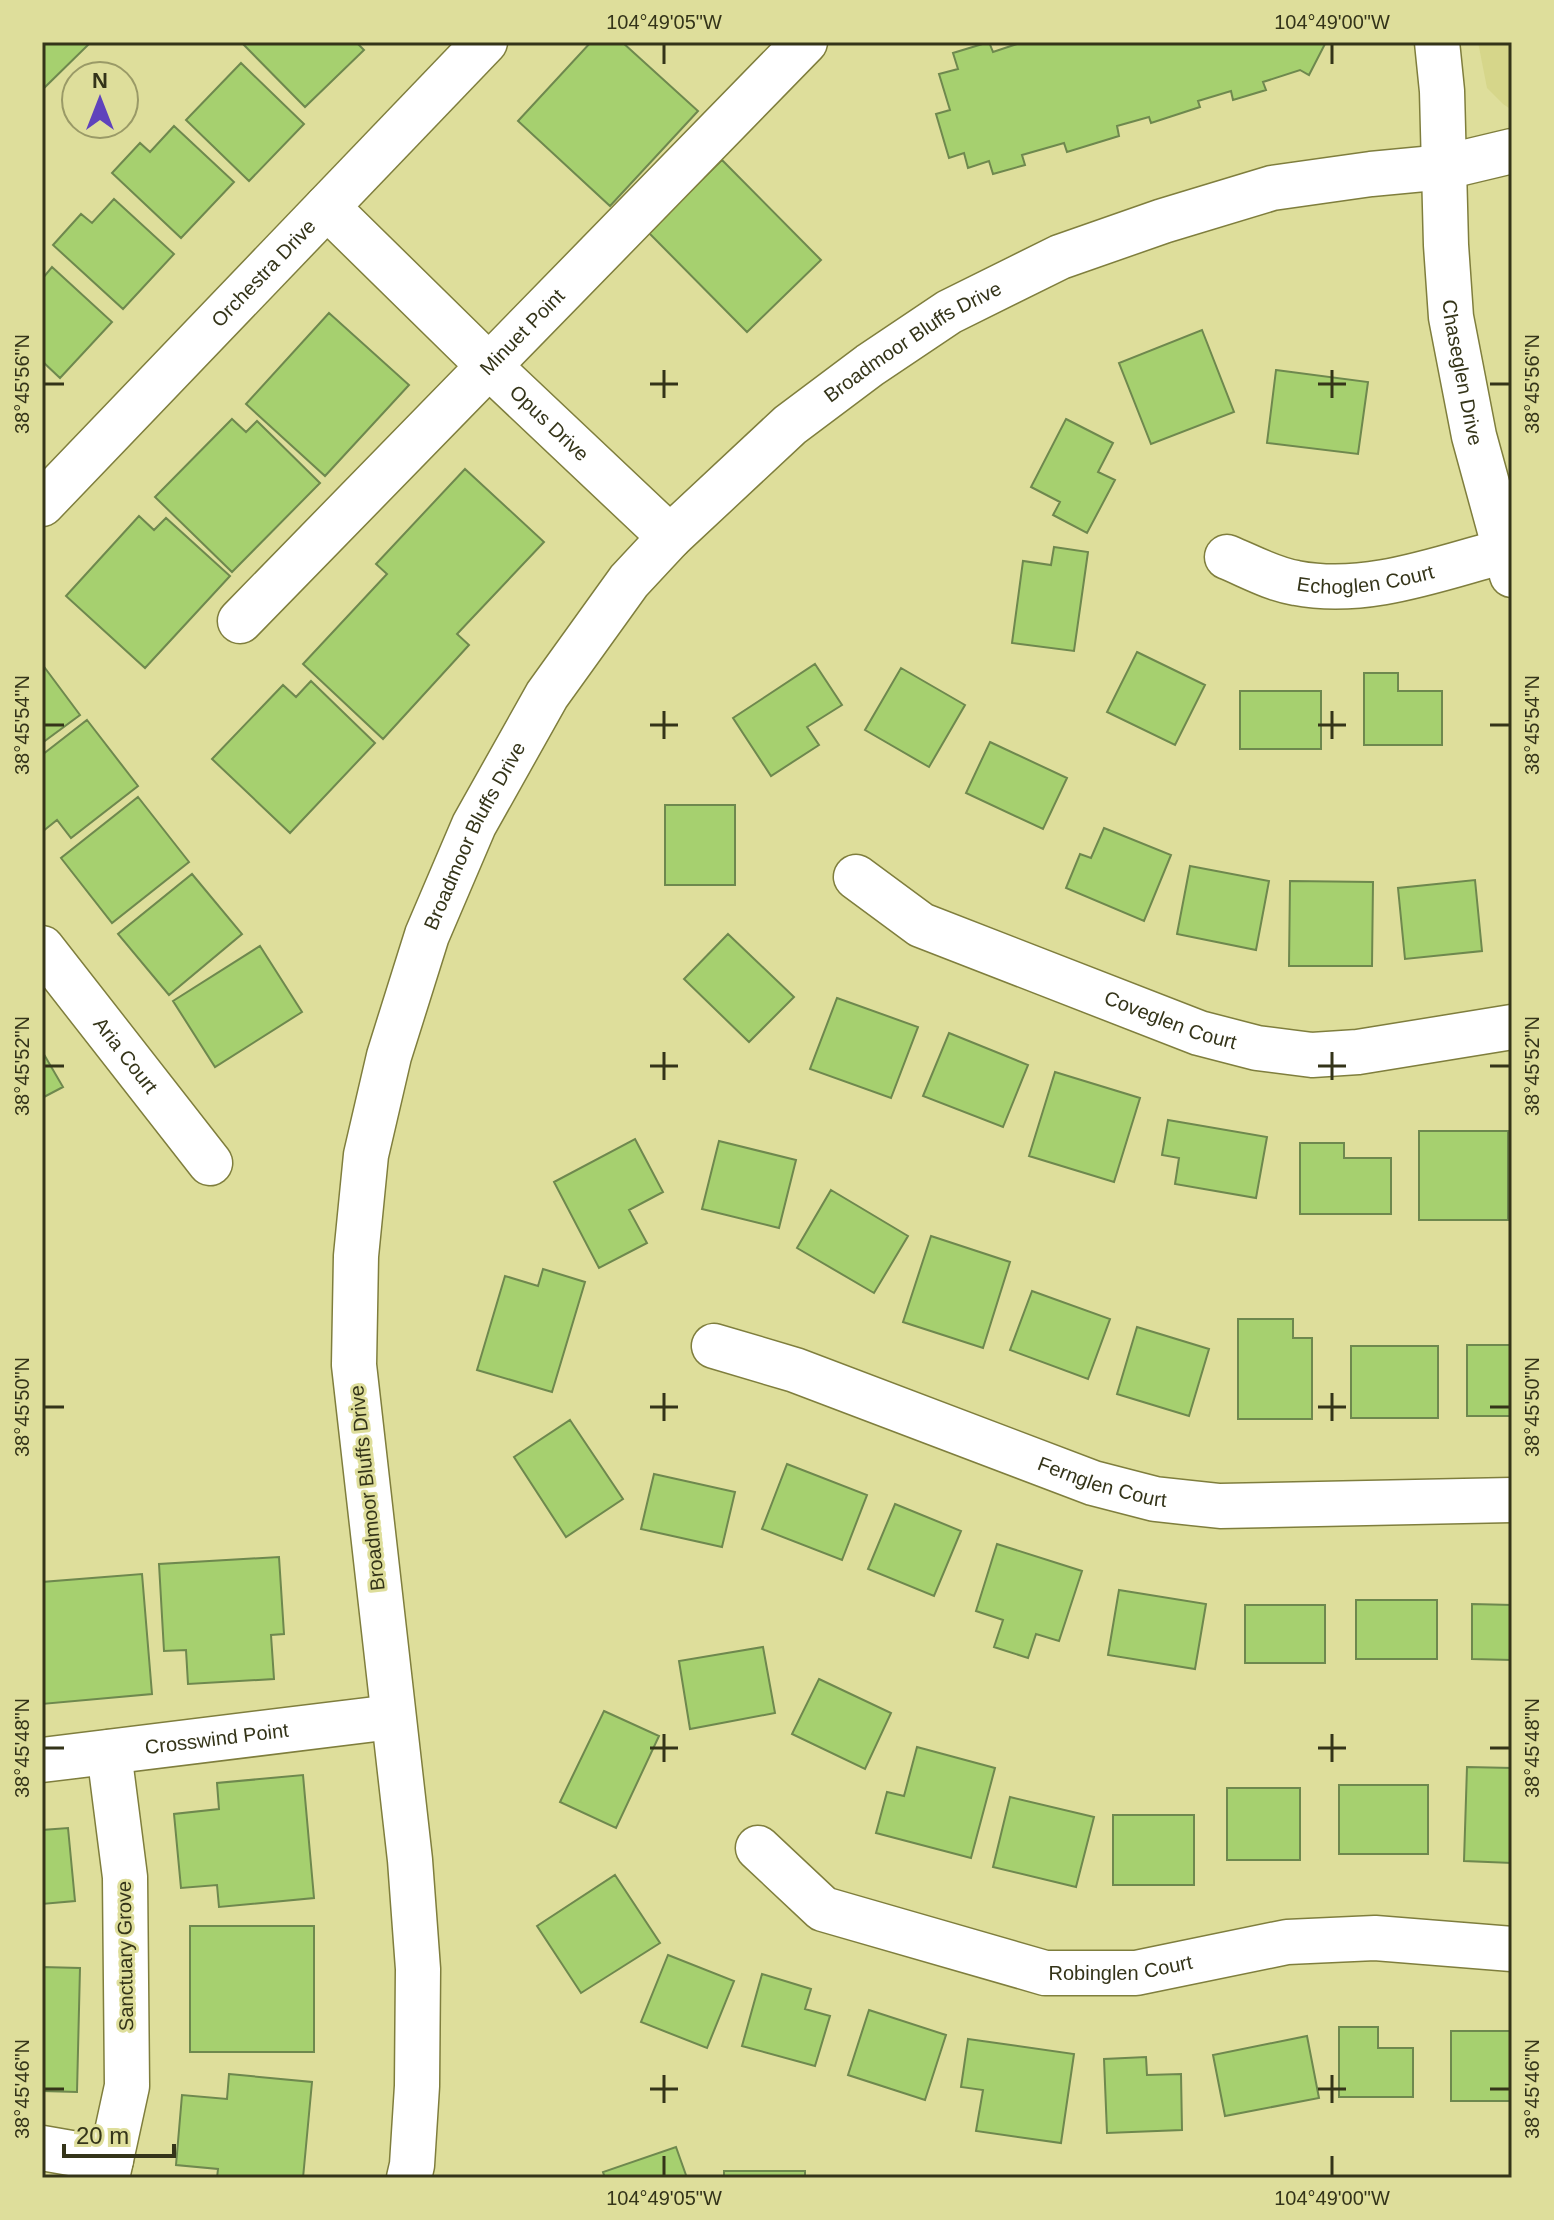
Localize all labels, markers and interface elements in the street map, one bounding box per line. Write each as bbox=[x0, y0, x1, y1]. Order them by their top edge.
text: 104°49'05"W bbox=[606, 11, 722, 33]
text: 104°49'00"W bbox=[1274, 11, 1390, 33]
north arrow bbox=[60, 60, 140, 140]
text: N bbox=[92, 68, 108, 93]
street label: Orchestra Drive bbox=[207, 215, 320, 331]
street label: Broadmoor Bluffs Drive bbox=[820, 277, 1005, 407]
street label: Minuet Point bbox=[475, 284, 569, 379]
street label: Chaseglen Drive bbox=[1439, 299, 1487, 448]
text: 38°45'56"N bbox=[11, 334, 33, 434]
text: 38°45'56"N bbox=[1521, 334, 1543, 434]
street label: Opus Drive bbox=[505, 381, 593, 465]
street label: Echoglen Court bbox=[1295, 560, 1437, 598]
text: 38°45'54"N bbox=[11, 675, 33, 775]
text: 38°45'54"N bbox=[1521, 675, 1543, 775]
street label: Broadmoor Bluffs Drive bbox=[420, 738, 529, 933]
street label: Coveglen Court bbox=[1101, 986, 1239, 1053]
street label: Aria Court bbox=[89, 1013, 162, 1098]
text: 38°45'52"N bbox=[11, 1016, 33, 1116]
text: 38°45'52"N bbox=[1521, 1016, 1543, 1116]
text: 38°45'50"N bbox=[11, 1357, 33, 1457]
text: 38°45'50"N bbox=[1521, 1357, 1543, 1457]
street label: Broadmoor Bluffs Drive bbox=[345, 1384, 389, 1592]
street label: Fernglen Court bbox=[1035, 1452, 1168, 1511]
text: 38°45'48"N bbox=[11, 1698, 33, 1798]
text: 38°45'48"N bbox=[1521, 1698, 1543, 1798]
street label: Crosswind Point bbox=[144, 1719, 290, 1758]
street label: Sanctuary Grove bbox=[113, 1881, 137, 2031]
street label: Robinglen Court bbox=[1049, 1951, 1195, 1984]
text: 38°45'46"N bbox=[11, 2039, 33, 2139]
text: 38°45'46"N bbox=[1521, 2039, 1543, 2139]
scale bar bbox=[64, 2108, 174, 2158]
text: 20 m bbox=[76, 2122, 129, 2149]
text: 104°49'05"W bbox=[606, 2187, 722, 2209]
text: 104°49'00"W bbox=[1274, 2187, 1390, 2209]

